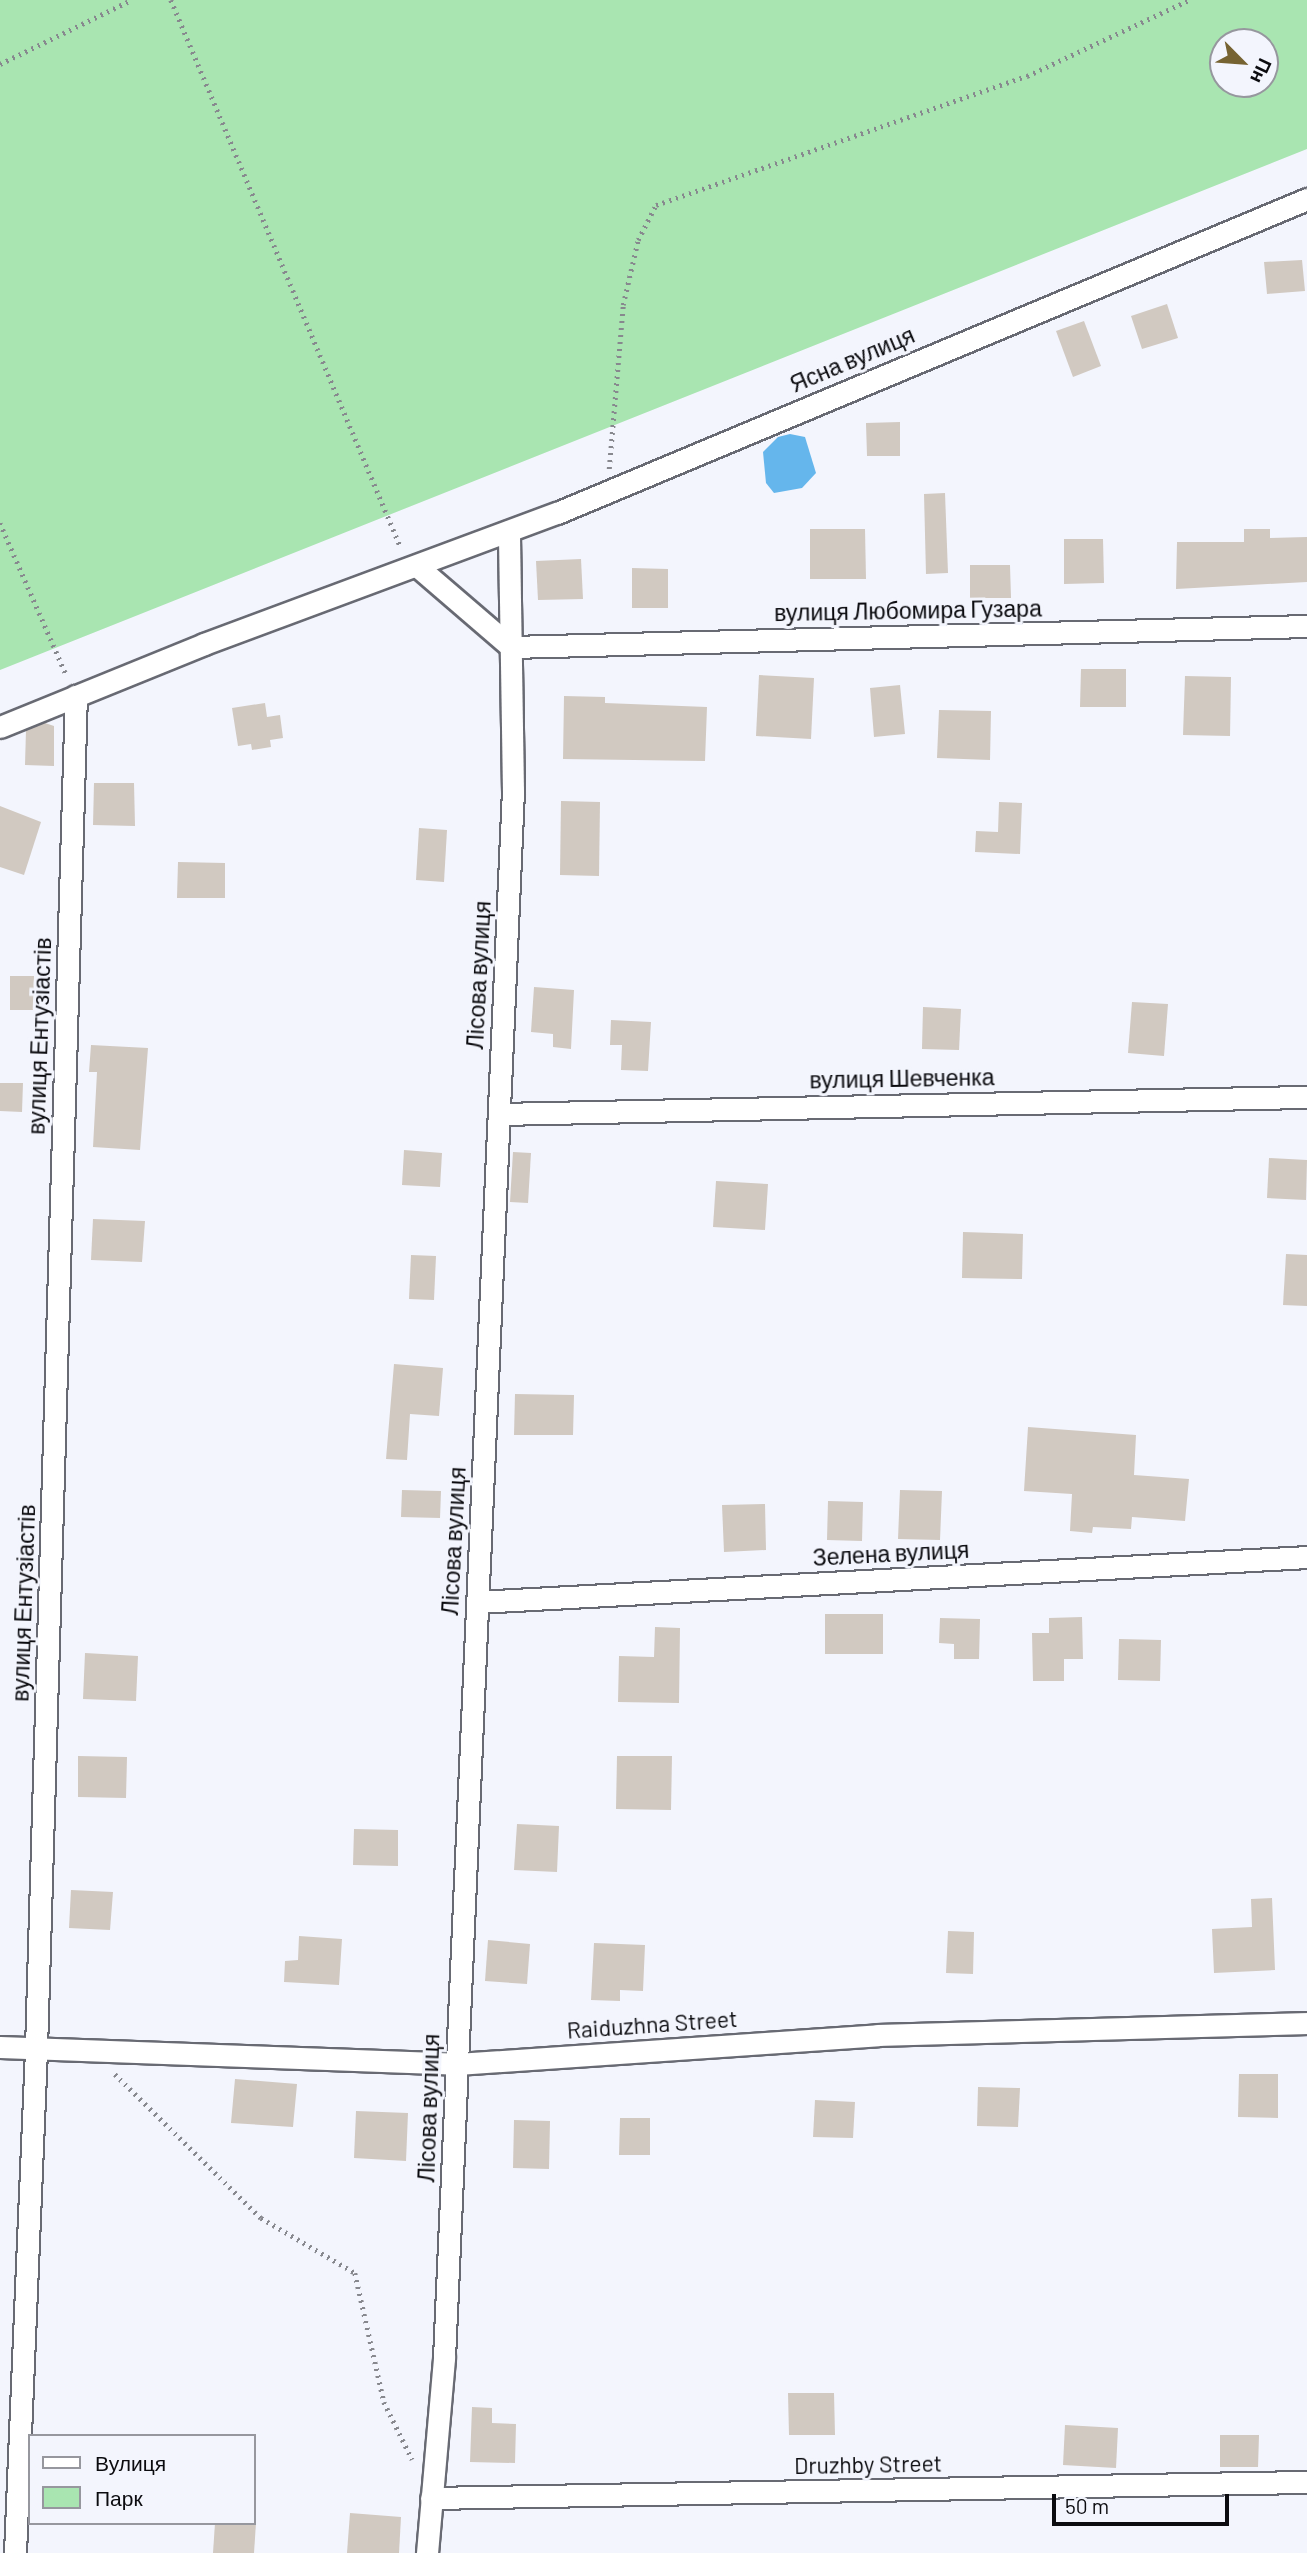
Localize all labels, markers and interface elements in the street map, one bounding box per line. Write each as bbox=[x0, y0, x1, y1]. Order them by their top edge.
north arrow bbox=[1209, 28, 1279, 98]
text: Пн bbox=[1246, 55, 1277, 87]
street label: Ясна вулиця bbox=[785, 320, 919, 398]
street label: вулиця Любомира Гузара bbox=[774, 594, 1042, 626]
street label: Лісова вулиця bbox=[460, 900, 496, 1050]
street label: вулиця Ентузіастів bbox=[22, 937, 56, 1135]
street label: вулиця Шевченка bbox=[809, 1063, 995, 1093]
street label: Лісова вулиця bbox=[435, 1466, 471, 1616]
street label: вулиця Ентузіастів bbox=[6, 1504, 40, 1702]
street label: Зелена вулиця bbox=[812, 1535, 970, 1571]
street label: Raiduzhna Street bbox=[566, 2004, 738, 2044]
street label: Лісова вулиця bbox=[412, 2033, 444, 2183]
legend bbox=[28, 2434, 256, 2525]
street label: Druzhby Street bbox=[794, 2449, 942, 2479]
text: Вулиця bbox=[95, 2450, 166, 2475]
scale bar bbox=[1055, 2480, 1232, 2524]
text: Парк bbox=[95, 2485, 143, 2510]
text: 50 m bbox=[1065, 2493, 1109, 2518]

